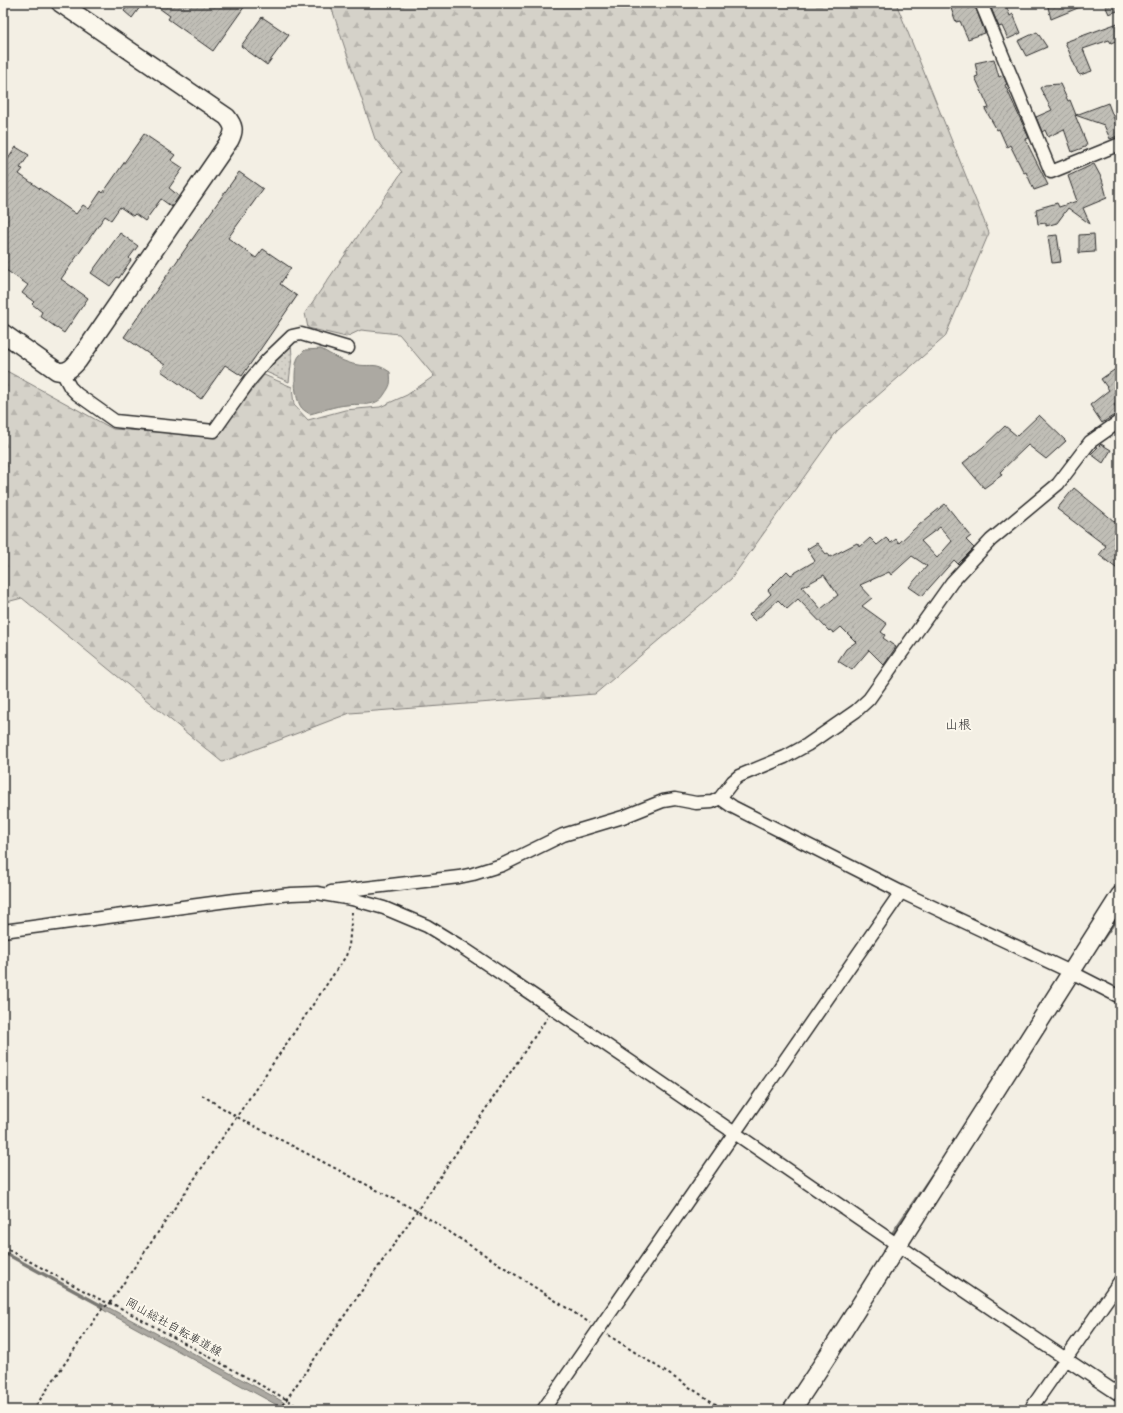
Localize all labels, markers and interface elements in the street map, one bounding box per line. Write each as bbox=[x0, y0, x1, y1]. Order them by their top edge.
district label: 山根 bbox=[945, 715, 971, 736]
street label: 岡山総社自転車道線 bbox=[122, 1293, 226, 1362]

